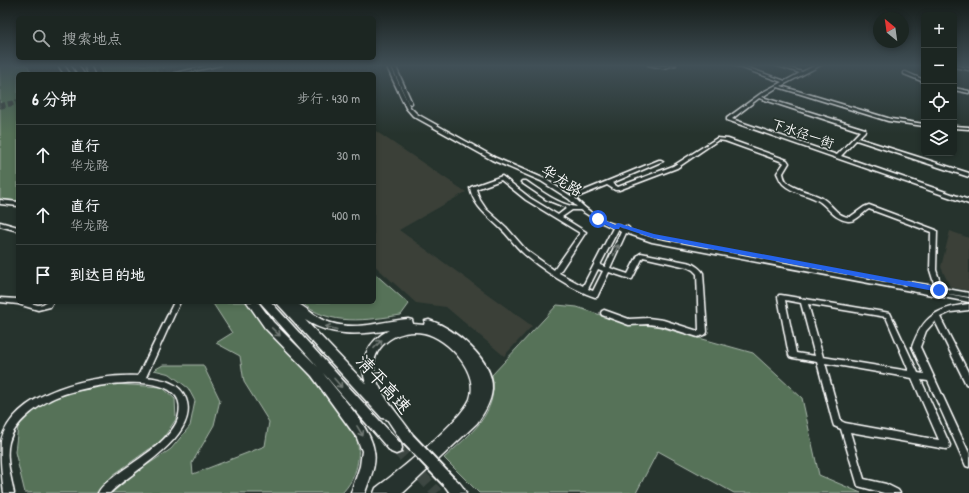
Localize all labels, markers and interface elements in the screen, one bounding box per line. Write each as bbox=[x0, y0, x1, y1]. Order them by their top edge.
north arrow bbox=[873, 12, 909, 48]
map controls bbox=[921, 12, 957, 156]
button: + bbox=[921, 12, 957, 48]
search box bbox=[16, 16, 376, 60]
icon: search bbox=[30, 27, 52, 49]
text: 搜索地点 bbox=[62, 28, 122, 49]
button: − bbox=[921, 48, 957, 84]
button: locate bbox=[921, 84, 957, 120]
text: 6 分钟 bbox=[32, 87, 77, 110]
text: 步行 · 430 m bbox=[297, 89, 360, 107]
street label: 下水径一街 bbox=[769, 114, 837, 152]
button: layers bbox=[921, 120, 957, 156]
text: 直行 bbox=[70, 135, 100, 156]
icon: ahead bbox=[32, 144, 54, 166]
text: 30 m bbox=[337, 146, 360, 164]
text: 华龙路 bbox=[70, 156, 109, 174]
street label: 华龙路 bbox=[537, 159, 587, 201]
text: 直行 bbox=[70, 195, 100, 216]
icon: ahead bbox=[32, 204, 54, 226]
text: 400 m bbox=[332, 206, 360, 224]
route start bbox=[589, 210, 607, 228]
text: 华龙路 bbox=[70, 216, 109, 234]
one-way arrow bbox=[613, 245, 620, 257]
icon: arrive bbox=[32, 264, 54, 286]
text: 到达目的地 bbox=[70, 264, 145, 285]
route end bbox=[930, 281, 948, 299]
one-way arrow bbox=[325, 324, 338, 331]
one-way arrow bbox=[271, 327, 281, 337]
one-way arrow bbox=[373, 339, 382, 349]
street label: 清平高速 bbox=[351, 349, 417, 419]
one-way arrow bbox=[334, 377, 343, 388]
one-way arrow bbox=[357, 425, 365, 437]

